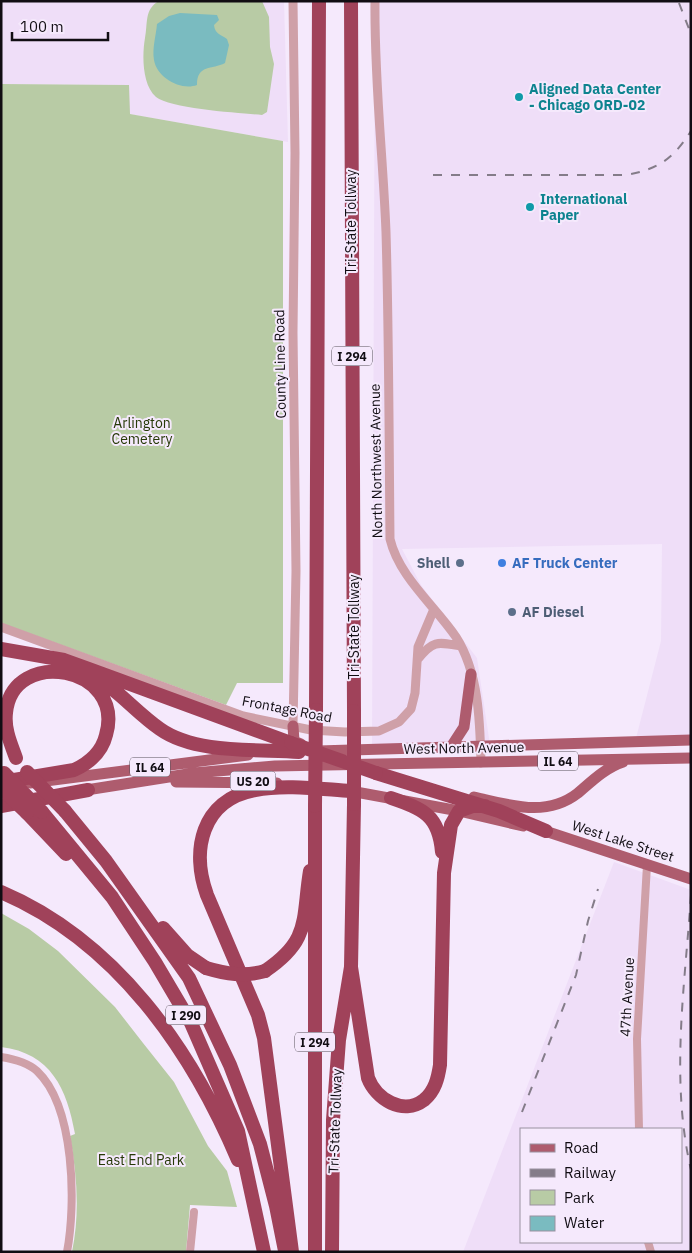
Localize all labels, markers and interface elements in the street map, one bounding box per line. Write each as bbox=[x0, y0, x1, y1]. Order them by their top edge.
scale bar bbox=[12, 10, 109, 42]
text: 100 m bbox=[20, 17, 64, 36]
place label: Aligned Data Center - Chicago ORD-02 bbox=[529, 80, 661, 114]
marker: Aligned Data Center - Chicago ORD-02 bbox=[513, 91, 525, 103]
street label: Tri-State Tollway bbox=[342, 169, 360, 275]
place label: International Paper bbox=[540, 190, 627, 224]
marker: International Paper bbox=[524, 201, 536, 213]
street label: County Line Road bbox=[270, 309, 290, 419]
road number: I 294 bbox=[332, 346, 372, 366]
street label: North Northwest Avenue bbox=[366, 383, 386, 539]
park label: Arlington Cemetery bbox=[111, 414, 173, 448]
place label: Shell bbox=[417, 554, 450, 572]
place label: AF Truck Center bbox=[512, 554, 618, 572]
marker: Shell bbox=[454, 557, 466, 569]
marker: AF Truck Center bbox=[496, 557, 508, 569]
street label: Tri-State Tollway bbox=[345, 574, 363, 680]
place label: AF Diesel bbox=[522, 603, 584, 621]
marker: AF Diesel bbox=[506, 606, 518, 618]
street label: Frontage Road bbox=[240, 691, 334, 727]
street label: West North Avenue bbox=[403, 738, 525, 758]
road number: IL 64 bbox=[538, 751, 578, 770]
road number: IL 64 bbox=[130, 758, 170, 776]
road number: US 20 bbox=[230, 771, 276, 790]
street label: West Lake Street bbox=[570, 816, 676, 866]
street label: 47th Avenue bbox=[616, 956, 638, 1037]
road number: I 290 bbox=[166, 1006, 206, 1024]
road number: I 294 bbox=[295, 1032, 335, 1052]
street label: Tri-State Tollway bbox=[324, 1068, 346, 1174]
legend bbox=[520, 1128, 682, 1243]
text: Road bbox=[564, 1138, 599, 1157]
park label: East End Park bbox=[98, 1151, 185, 1169]
text: Railway bbox=[564, 1163, 617, 1182]
text: Park bbox=[564, 1188, 594, 1207]
text: Water bbox=[564, 1213, 605, 1232]

